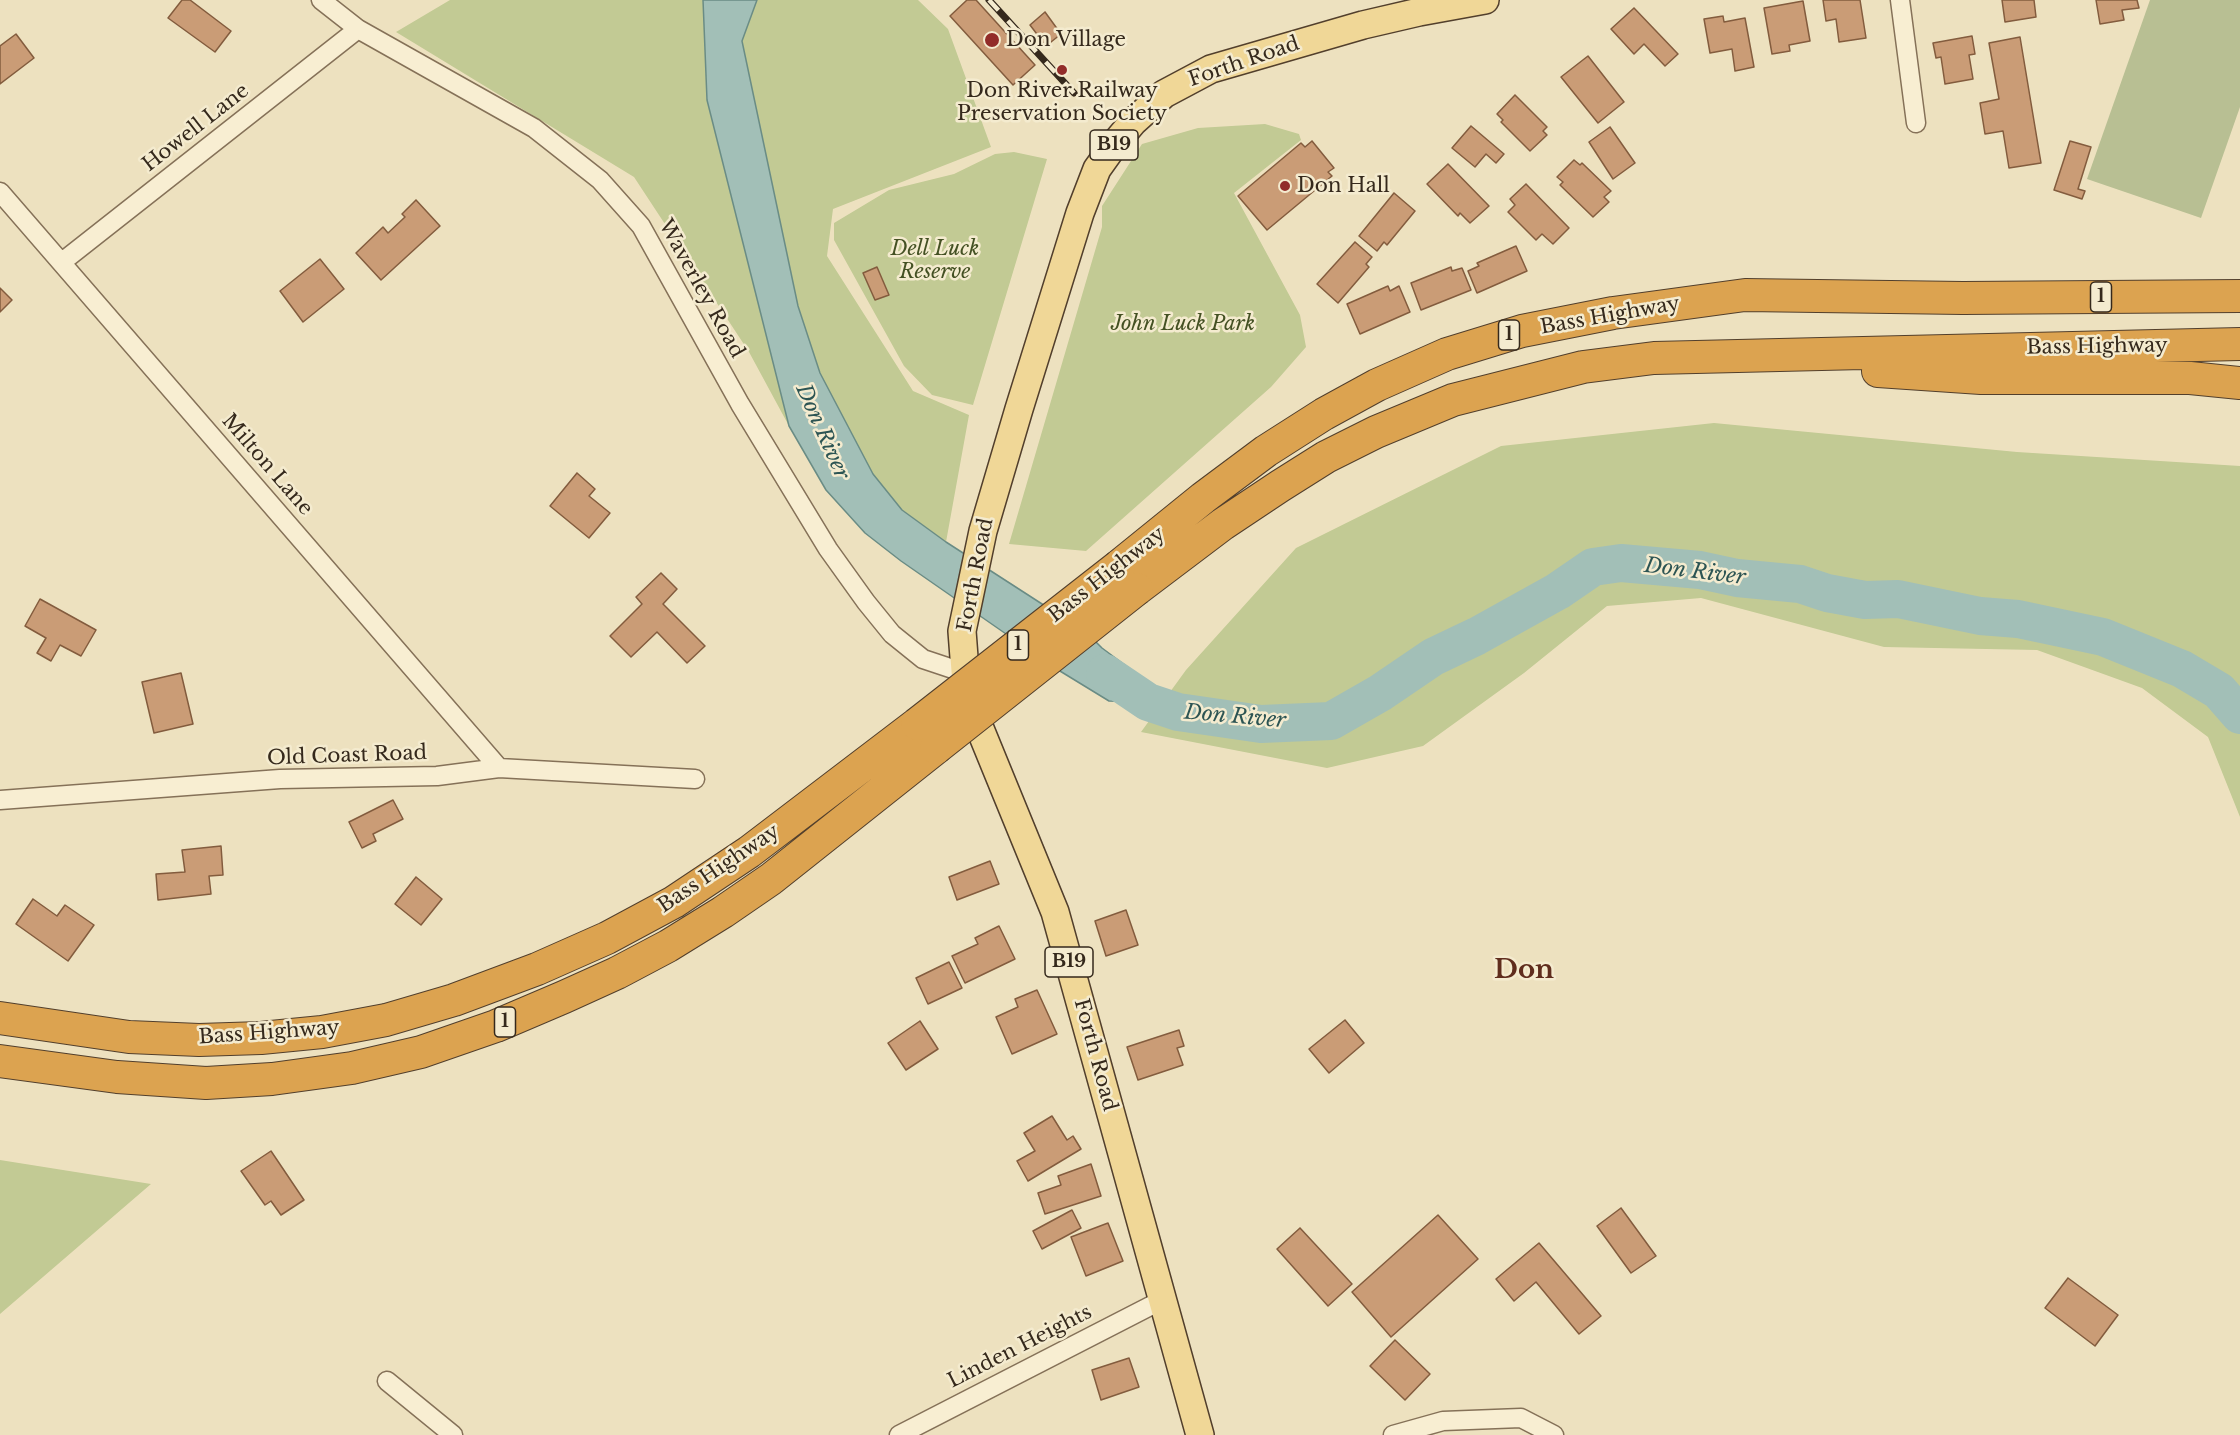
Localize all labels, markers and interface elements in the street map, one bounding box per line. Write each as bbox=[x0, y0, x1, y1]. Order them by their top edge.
place label: Don Village bbox=[1006, 28, 1126, 52]
marker: Don Village bbox=[983, 31, 1001, 49]
street label: Forth Road bbox=[1185, 32, 1303, 92]
marker: Don River Railway Preservation Society bbox=[1055, 63, 1069, 77]
street label: Howell Lane bbox=[138, 79, 254, 177]
place label: Don River Railway Preservation Society bbox=[957, 79, 1167, 126]
road number: B19 bbox=[1090, 130, 1138, 160]
place label: Don Hall bbox=[1297, 174, 1390, 198]
marker: Don Hall bbox=[1278, 179, 1292, 193]
street label: Waverley Road bbox=[653, 216, 749, 362]
park label: Dell Luck Reserve bbox=[891, 237, 979, 284]
road number: 1 bbox=[2090, 282, 2112, 312]
street label: Bass Highway bbox=[1538, 292, 1682, 340]
park label: John Luck Park bbox=[1111, 312, 1255, 336]
road number: 1 bbox=[1498, 320, 1520, 350]
street label: Bass Highway bbox=[2026, 334, 2168, 360]
water label: Don River bbox=[790, 380, 854, 484]
street label: Milton Lane bbox=[217, 410, 317, 520]
street label: Forth Road bbox=[953, 516, 999, 634]
street label: Bass Highway bbox=[1044, 522, 1170, 628]
water label: Don River bbox=[1643, 553, 1747, 591]
road number: 1 bbox=[1008, 630, 1028, 660]
water label: Don River bbox=[1183, 700, 1287, 734]
street label: Old Coast Road bbox=[267, 741, 427, 771]
street label: Bass Highway bbox=[654, 820, 784, 918]
road number: B19 bbox=[1045, 947, 1093, 977]
district label: Don bbox=[1494, 955, 1554, 987]
street label: Forth Road bbox=[1068, 996, 1122, 1114]
road number: 1 bbox=[494, 1007, 516, 1037]
street label: Bass Highway bbox=[198, 1016, 340, 1050]
street label: Linden Heights bbox=[944, 1300, 1096, 1394]

